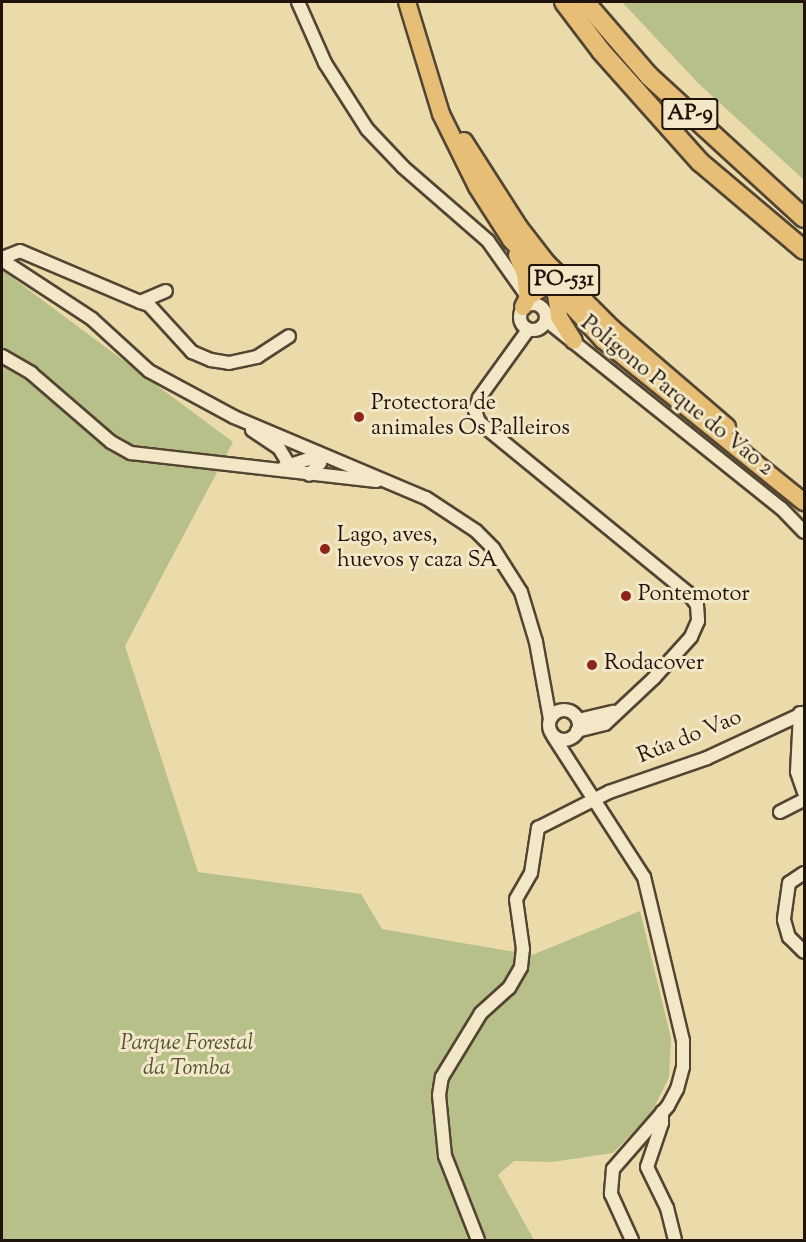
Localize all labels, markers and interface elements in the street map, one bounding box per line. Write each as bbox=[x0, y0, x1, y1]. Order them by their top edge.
road number: AP-9 bbox=[660, 96, 720, 132]
road number: PO-531 bbox=[528, 262, 600, 298]
street label: Polígono Parque do Vao 2 bbox=[574, 311, 778, 483]
place label: Protectora de animales Os Palleiros bbox=[371, 391, 570, 442]
marker: Protectora de animales Os Palleiros bbox=[352, 410, 366, 424]
place label: Lago, aves, huevos y caza SA bbox=[337, 523, 498, 574]
marker: Lago, aves, huevos y caza SA bbox=[318, 542, 332, 556]
place label: Pontemotor bbox=[638, 583, 750, 609]
marker: Pontemotor bbox=[619, 589, 633, 603]
place label: Rodacover bbox=[604, 652, 704, 678]
marker: Rodacover bbox=[585, 658, 599, 672]
street label: Rúa do Vao bbox=[634, 705, 746, 771]
park label: Parque Forestal da Tomba bbox=[121, 1031, 253, 1082]

